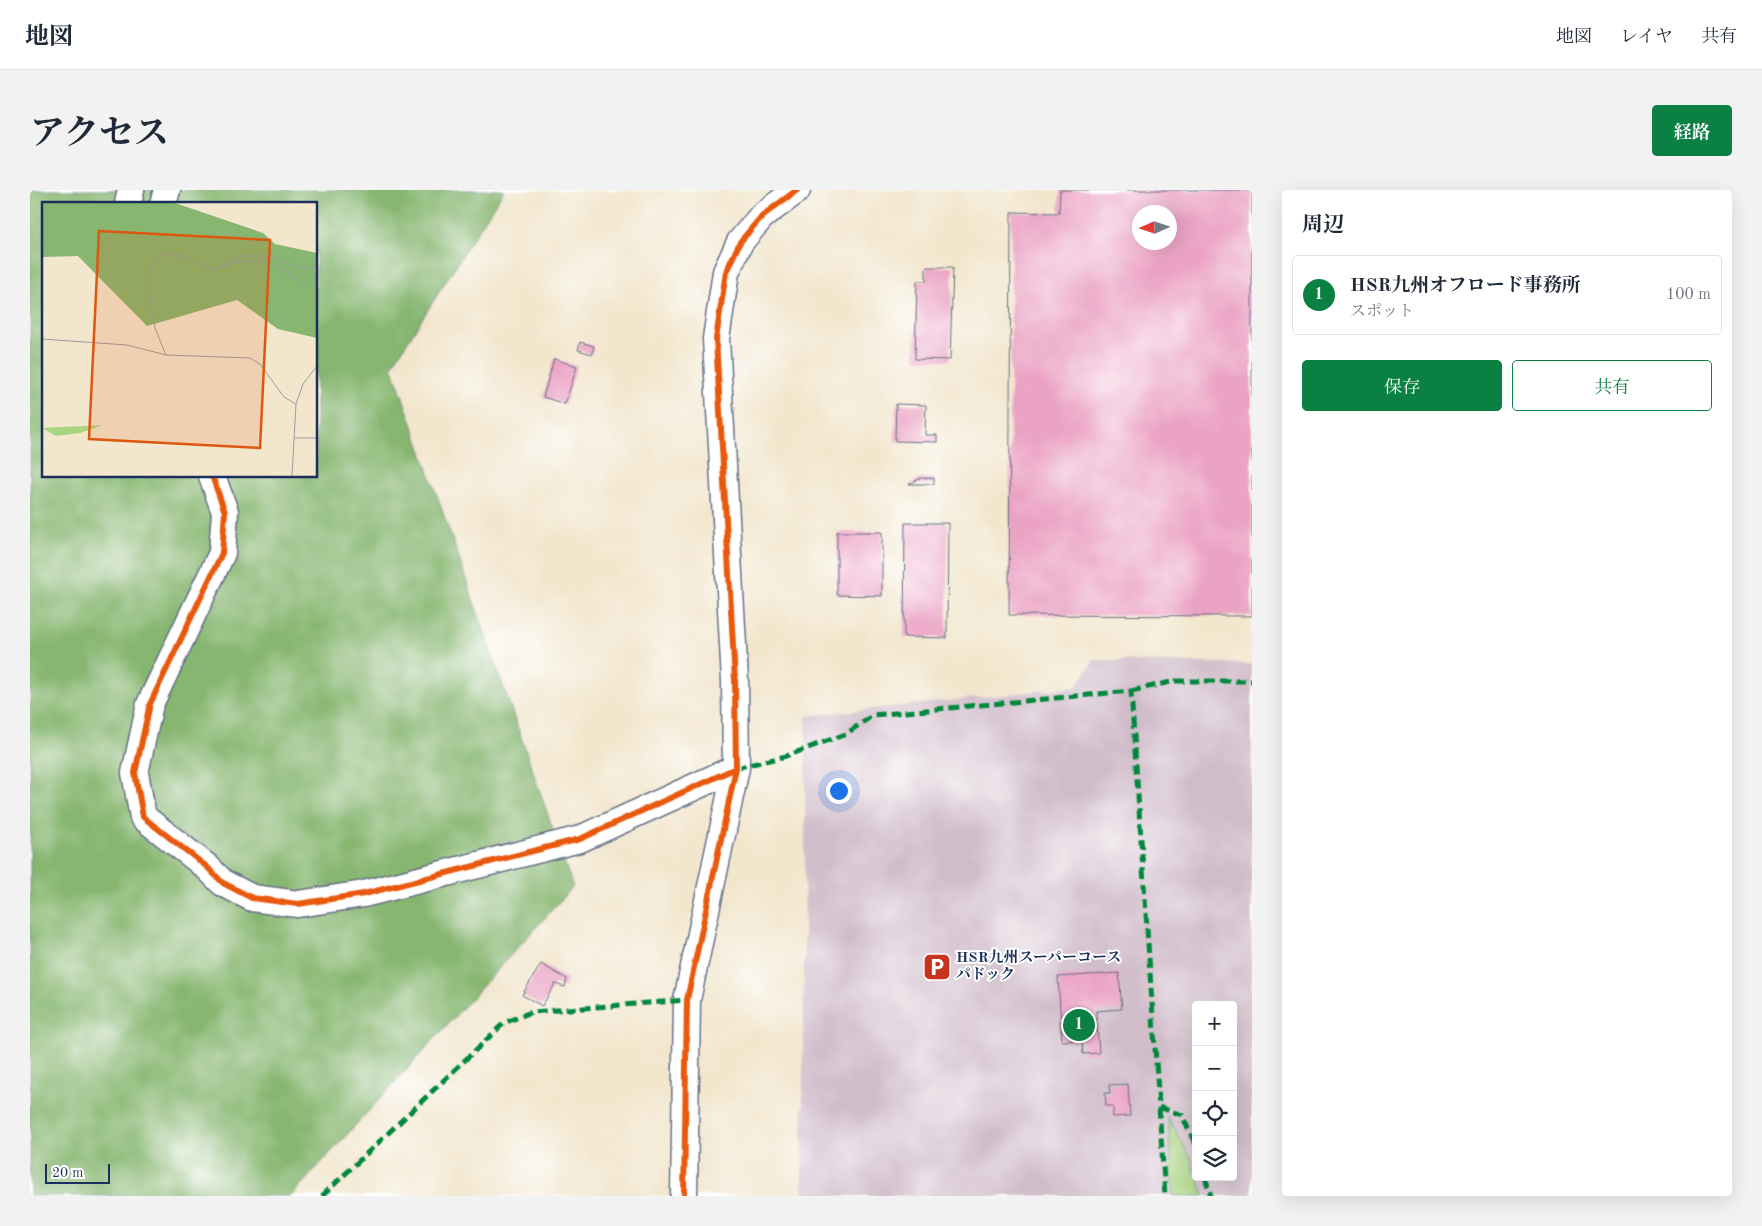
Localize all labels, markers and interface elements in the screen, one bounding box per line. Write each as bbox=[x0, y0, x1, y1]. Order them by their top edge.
text: 地図 bbox=[25, 26, 73, 50]
text: 地図 bbox=[1556, 28, 1592, 46]
text: レイヤ bbox=[1620, 28, 1673, 46]
text: 共有 bbox=[1701, 28, 1737, 46]
button: 経路 bbox=[1652, 105, 1732, 156]
text: アクセス bbox=[30, 117, 169, 152]
inset map bbox=[42, 202, 318, 478]
north arrow bbox=[1132, 205, 1177, 250]
text: 周辺 bbox=[1302, 215, 1344, 236]
text: HSR九州オフロード事務所 bbox=[1350, 277, 1581, 296]
text: 1 bbox=[1314, 287, 1324, 303]
text: 100 m bbox=[1666, 287, 1711, 303]
text: スポット bbox=[1350, 304, 1414, 320]
button: 保存 bbox=[1302, 360, 1502, 411]
button: 共有 bbox=[1512, 360, 1712, 411]
your location bbox=[826, 778, 852, 804]
place label: HSR九州スーパーコース パドック bbox=[956, 949, 1121, 983]
parking icon: HSR九州スーパーコース パドック bbox=[922, 952, 952, 982]
map controls bbox=[1192, 1001, 1237, 1181]
button: + bbox=[1192, 1001, 1237, 1046]
pin: 1 bbox=[1063, 1006, 1095, 1044]
button: − bbox=[1192, 1046, 1237, 1091]
button: locate bbox=[1192, 1091, 1237, 1136]
button: layers bbox=[1192, 1136, 1237, 1181]
scale bar bbox=[45, 1161, 110, 1184]
text: 20 m bbox=[52, 1166, 83, 1180]

